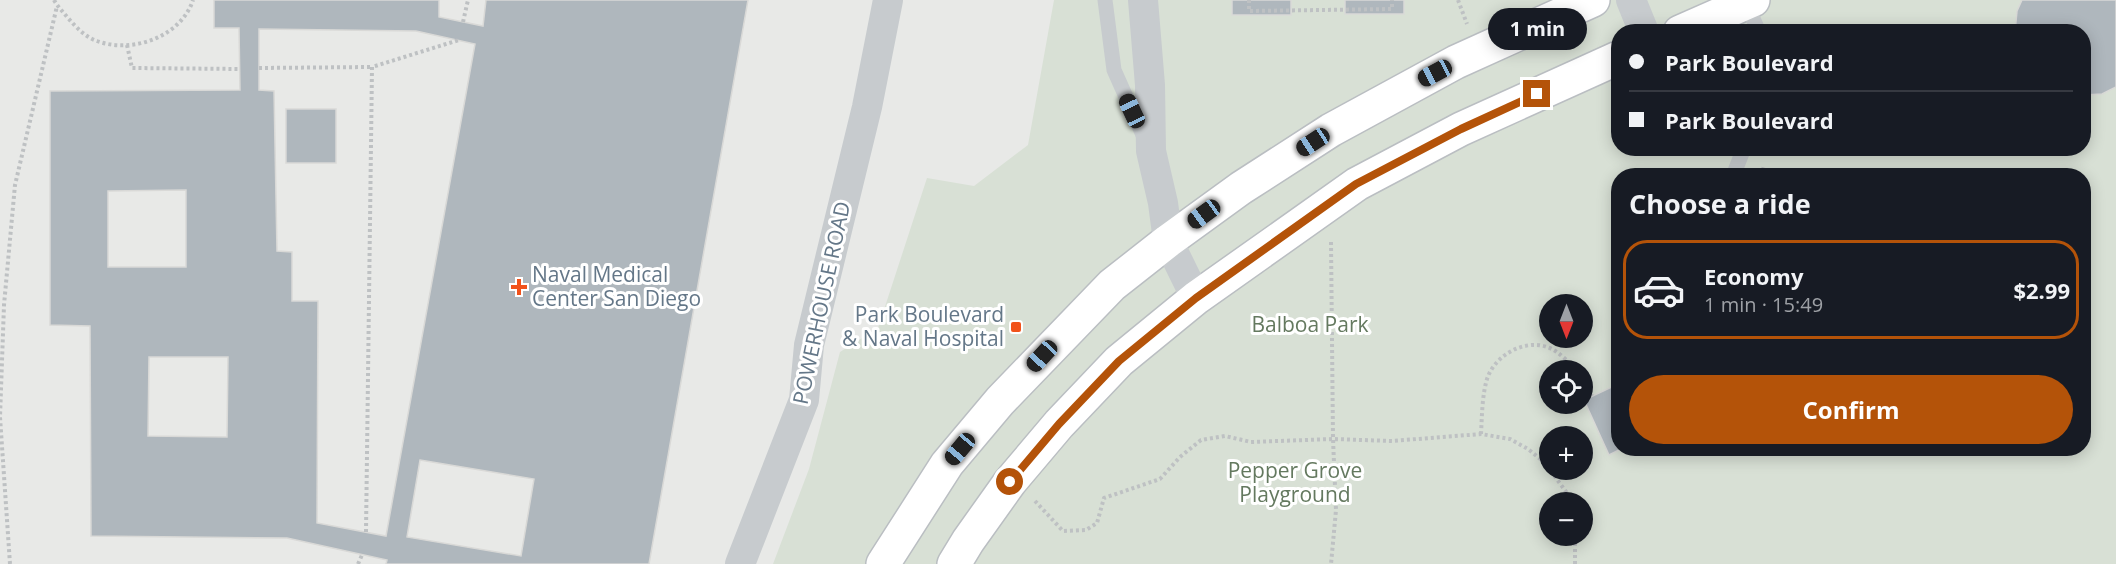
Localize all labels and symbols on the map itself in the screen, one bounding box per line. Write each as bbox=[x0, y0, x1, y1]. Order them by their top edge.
callout: 1 min bbox=[1488, 7, 1586, 49]
car bbox=[1415, 57, 1455, 89]
route end bbox=[1523, 80, 1550, 107]
car bbox=[1116, 91, 1148, 131]
car bbox=[1293, 125, 1333, 159]
car bbox=[1184, 196, 1224, 232]
street label: POWERHOUSE ROAD bbox=[786, 199, 856, 407]
place label: Naval Medical Center San Diego bbox=[532, 260, 701, 312]
marker: Naval Medical Center San Diego bbox=[510, 278, 528, 296]
north arrow bbox=[1539, 294, 1593, 348]
place label: Park Boulevard & Naval Hospital bbox=[842, 300, 1004, 352]
park label: Balboa Park bbox=[1251, 310, 1369, 338]
marker: Park Boulevard & Naval Hospital bbox=[1009, 320, 1023, 334]
car bbox=[1023, 337, 1061, 375]
car bbox=[942, 429, 978, 469]
park label: Pepper Grove Playground bbox=[1228, 456, 1362, 508]
route start bbox=[996, 468, 1023, 495]

